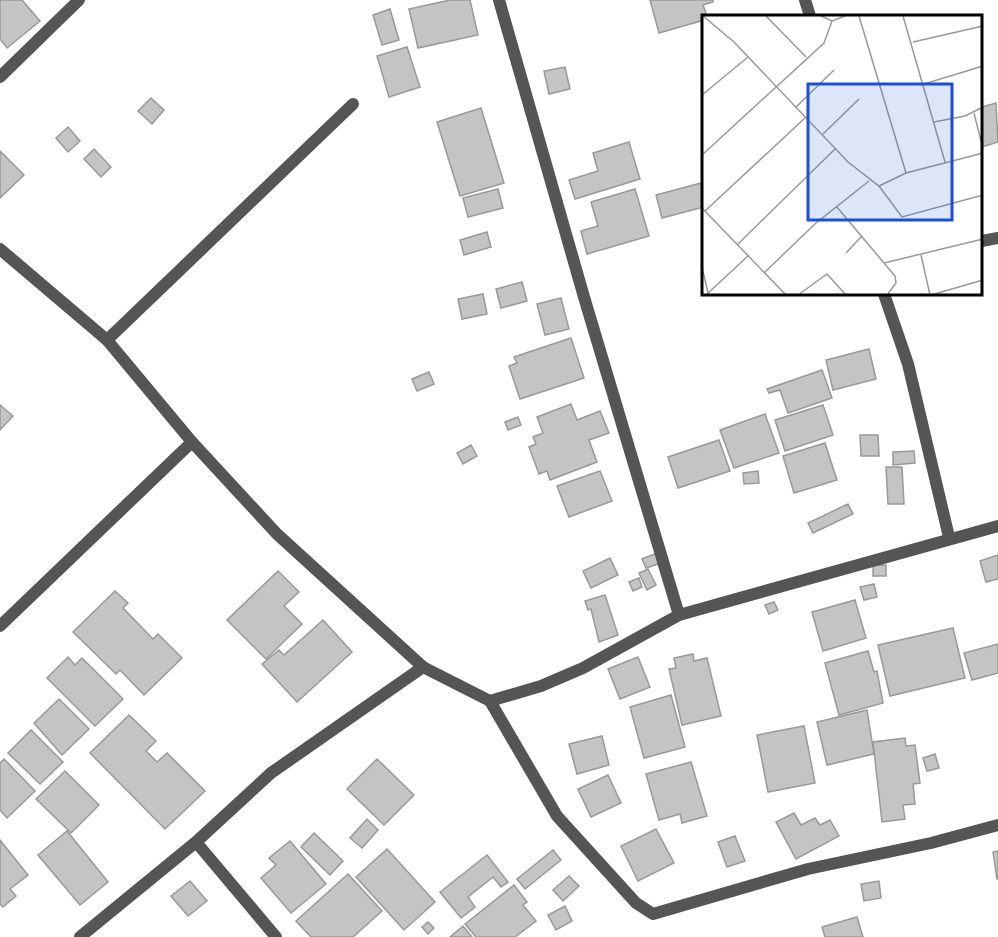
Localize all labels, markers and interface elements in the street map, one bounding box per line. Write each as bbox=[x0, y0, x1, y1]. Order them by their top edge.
inset map bbox=[702, 15, 983, 296]

